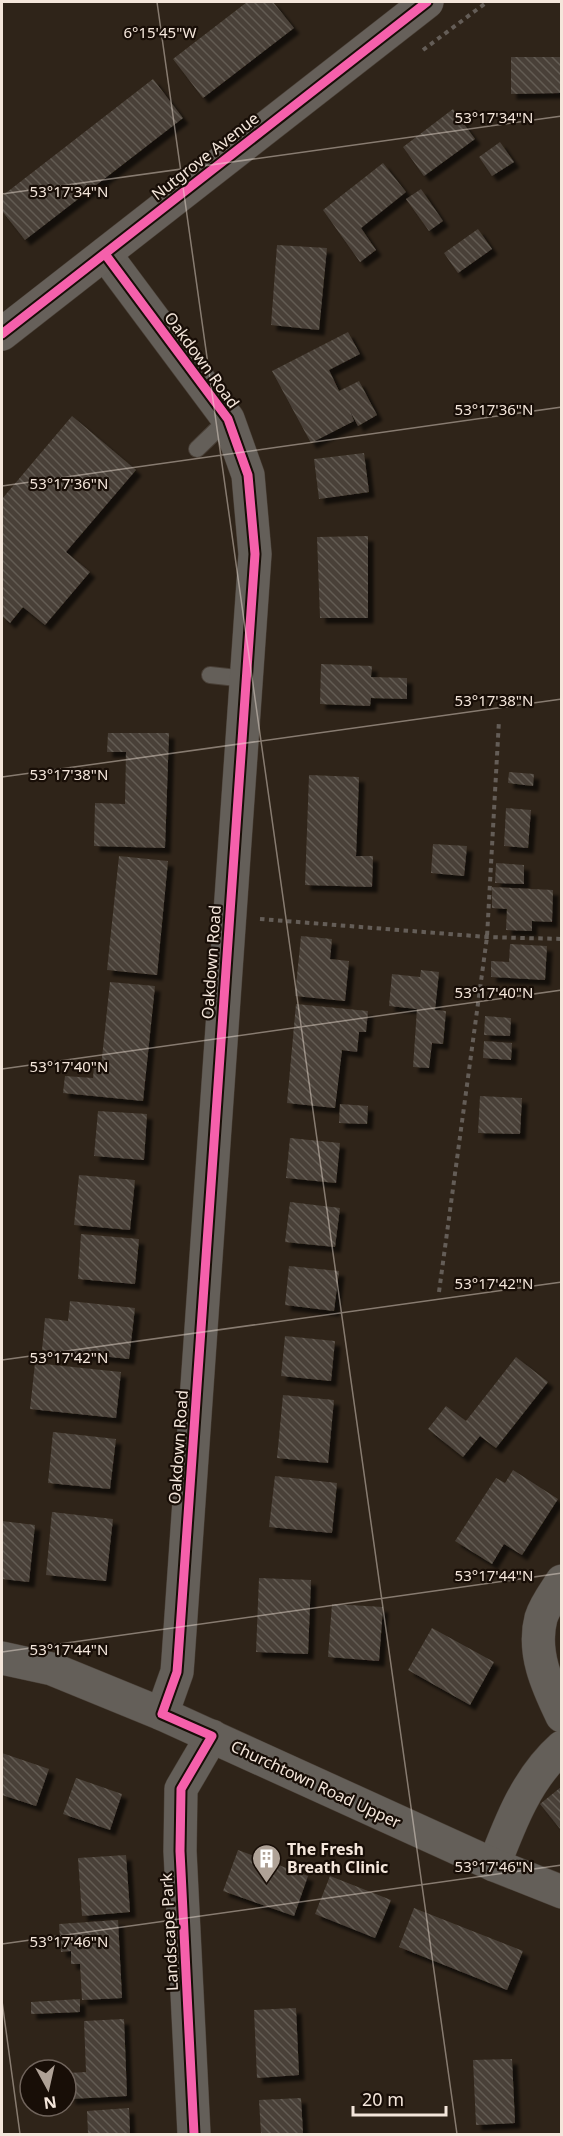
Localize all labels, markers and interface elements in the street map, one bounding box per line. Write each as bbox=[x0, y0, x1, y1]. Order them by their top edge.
text: 6°15'45"W bbox=[123, 22, 197, 42]
street label: Nutgrove Avenue bbox=[147, 107, 263, 205]
text: 53°17'34"N bbox=[455, 107, 533, 127]
text: 53°17'34"N bbox=[30, 181, 108, 201]
street label: Oakdown Road bbox=[160, 307, 244, 413]
text: 53°17'36"N bbox=[455, 399, 533, 419]
text: 53°17'36"N bbox=[30, 473, 108, 493]
text: 53°17'38"N bbox=[455, 690, 533, 710]
text: 53°17'38"N bbox=[30, 764, 108, 784]
street label: Oakdown Road bbox=[196, 904, 226, 1020]
text: 53°17'40"N bbox=[455, 982, 533, 1002]
text: 53°17'40"N bbox=[30, 1056, 108, 1076]
text: 53°17'42"N bbox=[455, 1273, 533, 1293]
text: 53°17'42"N bbox=[30, 1347, 108, 1367]
street label: Oakdown Road bbox=[163, 1389, 193, 1505]
text: 53°17'44"N bbox=[455, 1565, 533, 1585]
text: 53°17'44"N bbox=[30, 1639, 108, 1659]
street label: Churchtown Road Upper bbox=[227, 1735, 405, 1833]
place label: The Fresh Breath Clinic bbox=[287, 1838, 388, 1878]
building icon: The Fresh Breath Clinic bbox=[250, 1842, 282, 1884]
text: 53°17'46"N bbox=[455, 1856, 533, 1876]
street label: Landscape Park bbox=[155, 1872, 183, 1992]
text: 53°17'46"N bbox=[30, 1931, 108, 1951]
north arrow bbox=[18, 2058, 78, 2118]
scale bar bbox=[353, 2079, 446, 2117]
text: 20 m bbox=[362, 2087, 404, 2111]
text: N bbox=[42, 2091, 58, 2115]

